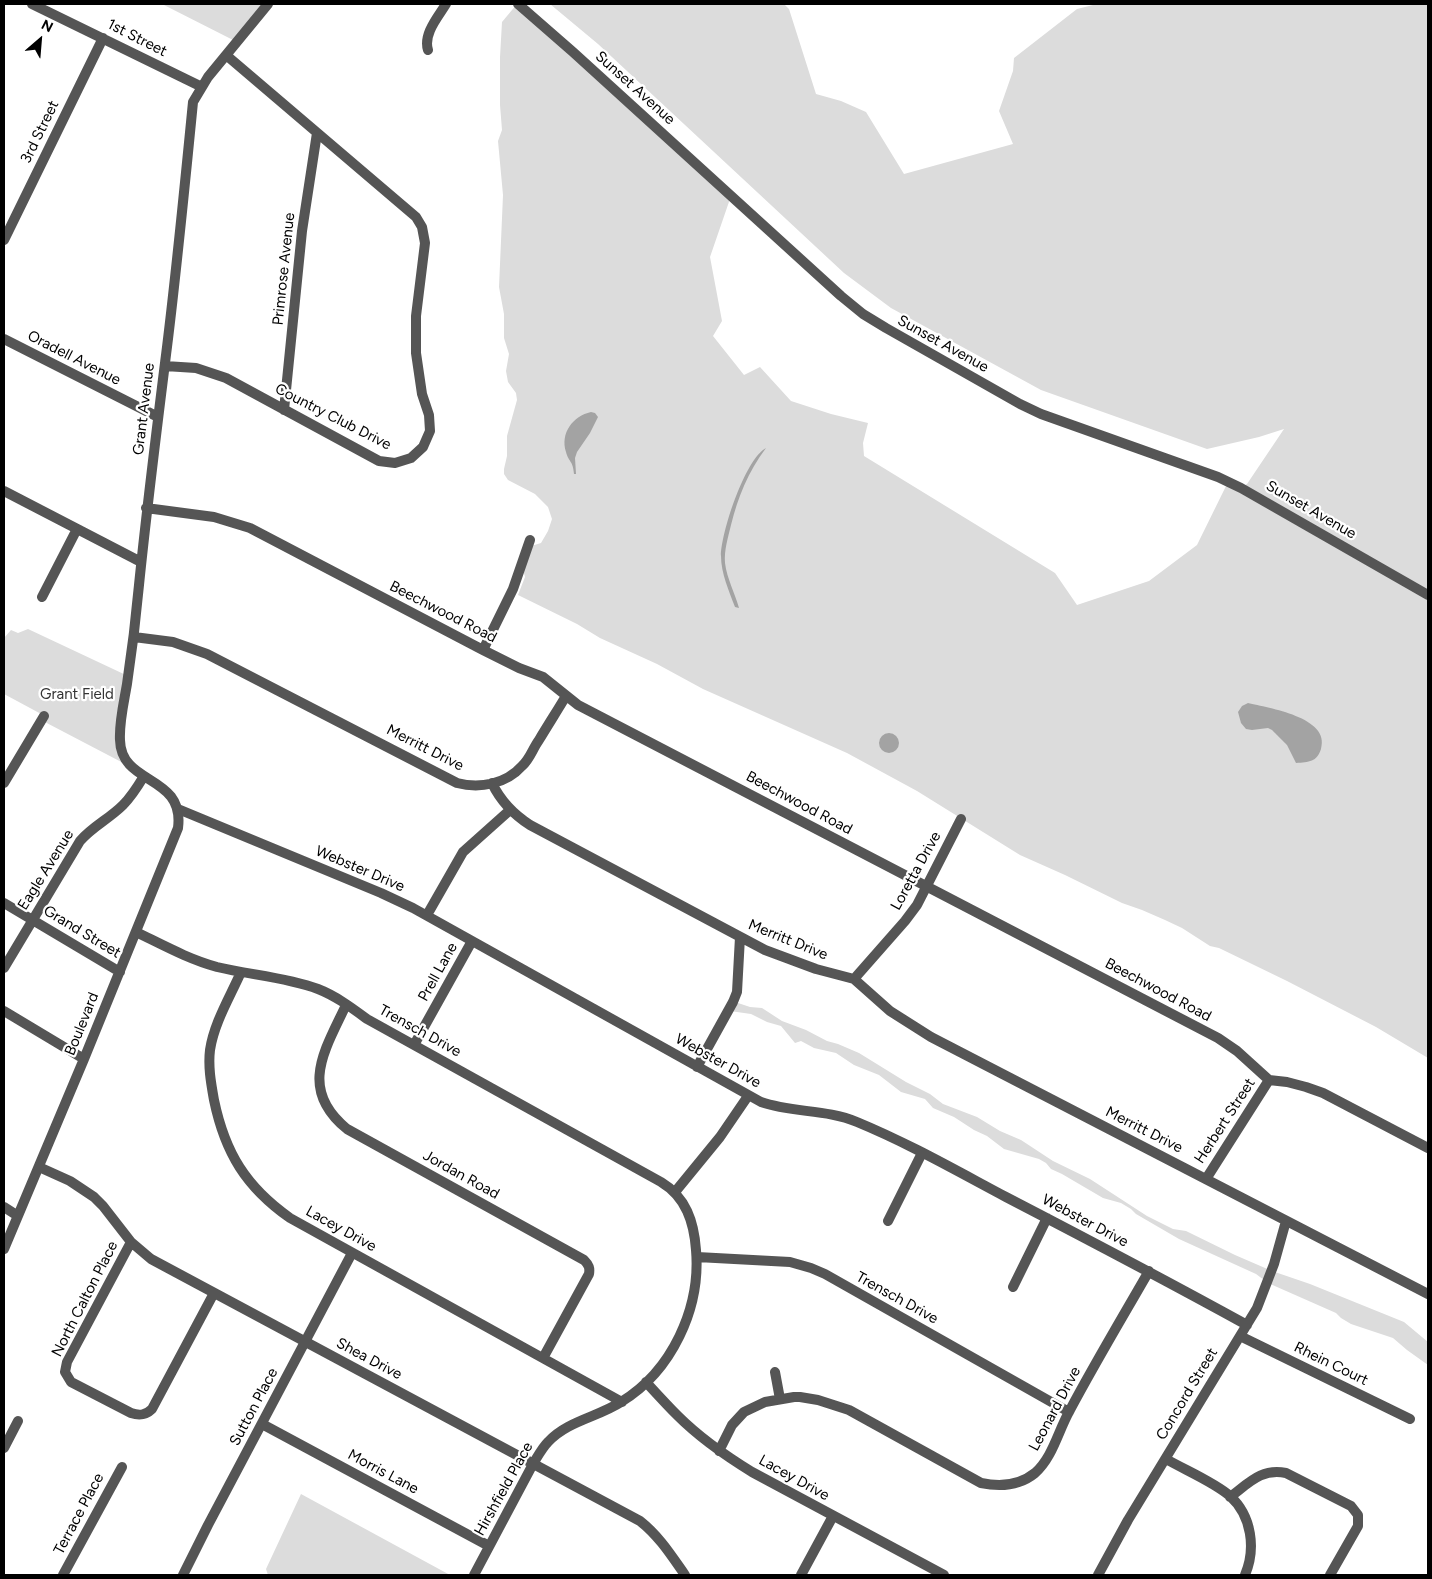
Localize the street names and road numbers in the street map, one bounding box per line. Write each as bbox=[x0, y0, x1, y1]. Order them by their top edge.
street label: 1st Street bbox=[104, 15, 170, 61]
street label: Sunset Avenue bbox=[591, 47, 679, 129]
street label: 3rd Street bbox=[17, 98, 63, 166]
street label: Primrose Avenue bbox=[269, 212, 299, 326]
street label: Sunset Avenue bbox=[894, 312, 992, 376]
street label: Oradell Avenue bbox=[24, 327, 124, 389]
street label: Grant Avenue bbox=[129, 362, 159, 456]
street label: Country Club Drive bbox=[272, 380, 394, 454]
street label: Sunset Avenue bbox=[1263, 477, 1359, 543]
street label: Beechwood Road bbox=[386, 577, 500, 647]
street label: Merritt Drive bbox=[383, 721, 467, 775]
street label: Beechwood Road bbox=[743, 767, 855, 839]
street label: Eagle Avenue bbox=[14, 827, 78, 913]
street label: Loretta Drive bbox=[887, 829, 945, 913]
street label: Webster Drive bbox=[313, 842, 407, 896]
street label: Grand Street bbox=[40, 902, 124, 962]
street label: Merritt Drive bbox=[746, 916, 830, 964]
street label: Prell Lane bbox=[415, 940, 461, 1004]
street label: Beechwood Road bbox=[1102, 954, 1214, 1026]
street label: Boulevard bbox=[61, 990, 103, 1058]
street label: Trensch Drive bbox=[376, 1001, 464, 1061]
street label: Webster Drive bbox=[672, 1030, 764, 1092]
street label: Herbert Street bbox=[1191, 1075, 1259, 1167]
street label: Merritt Drive bbox=[1102, 1103, 1186, 1157]
street label: Jordan Road bbox=[420, 1147, 502, 1203]
street label: Webster Drive bbox=[1039, 1191, 1131, 1251]
street label: Lacey Drive bbox=[303, 1202, 379, 1256]
street label: North Calton Place bbox=[48, 1238, 122, 1360]
street label: Trensch Drive bbox=[853, 1268, 941, 1328]
street label: Shea Drive bbox=[333, 1334, 405, 1384]
street label: Rhein Court bbox=[1291, 1338, 1371, 1390]
street label: Concord Street bbox=[1152, 1345, 1222, 1443]
street label: Leonard Drive bbox=[1025, 1364, 1085, 1454]
street label: Sutton Place bbox=[226, 1365, 282, 1449]
street label: Hirshfield Place bbox=[471, 1439, 537, 1539]
street label: Morris Lane bbox=[344, 1446, 422, 1498]
street label: Lacey Drive bbox=[756, 1451, 832, 1505]
street label: Terrace Place bbox=[50, 1470, 108, 1558]

